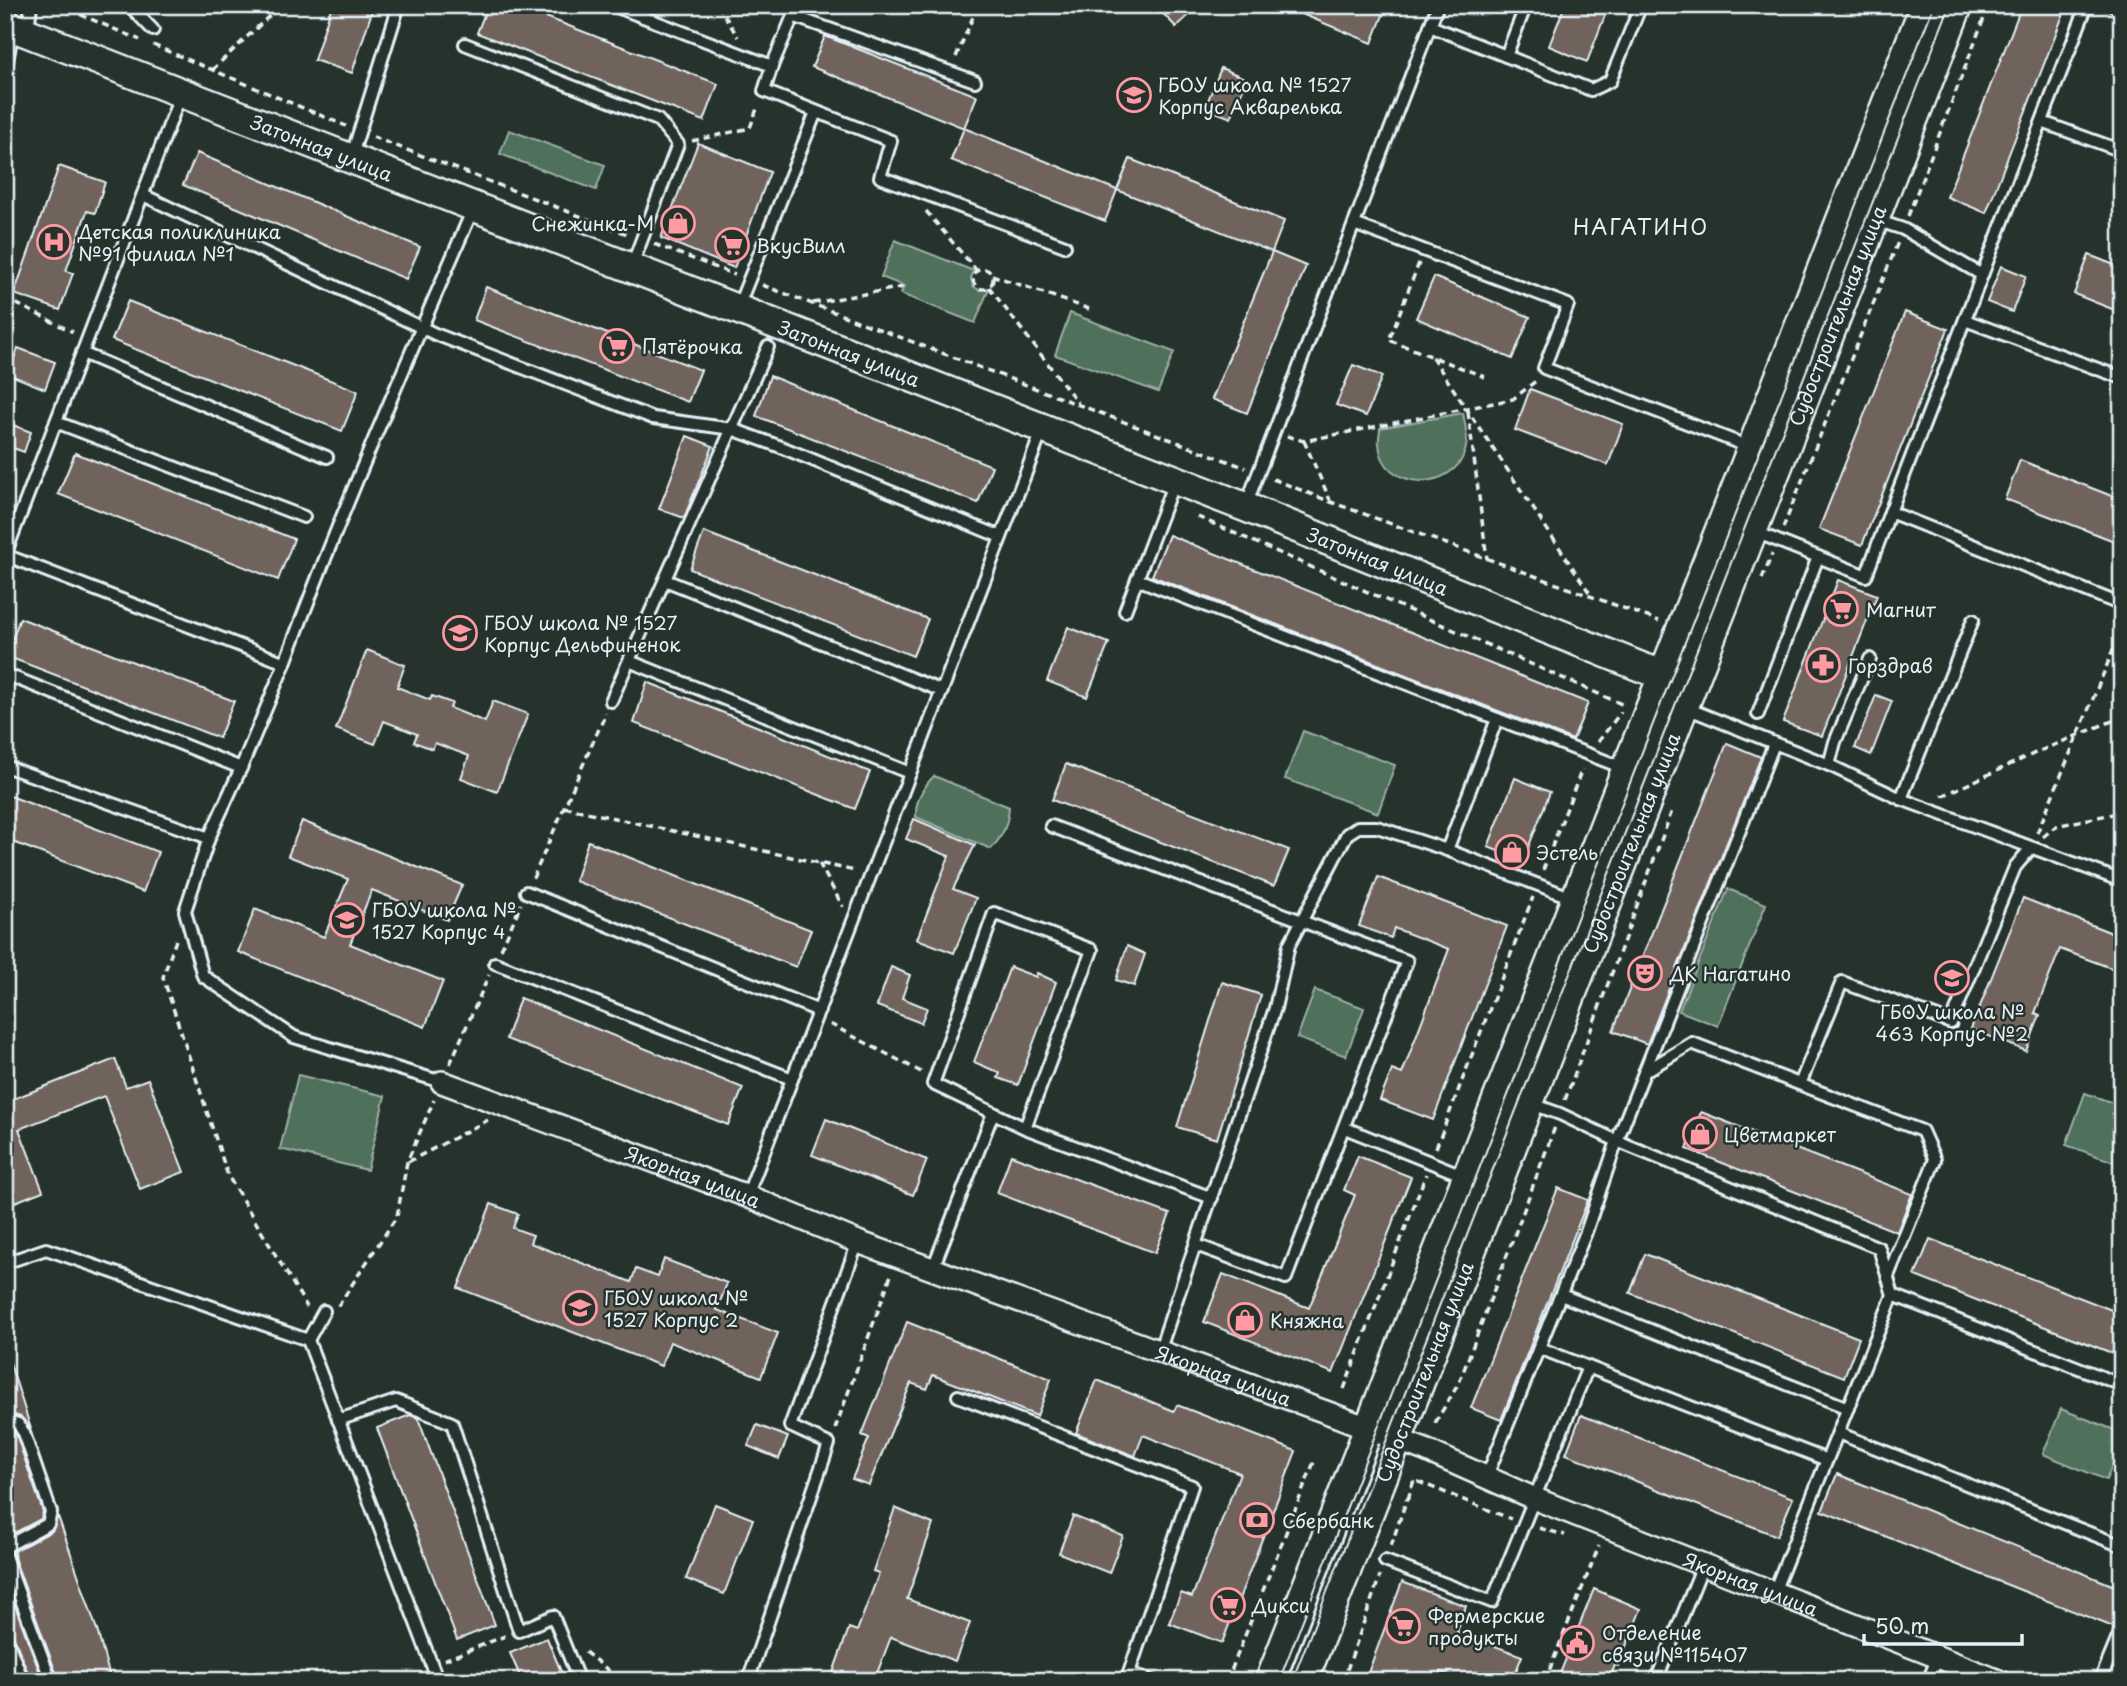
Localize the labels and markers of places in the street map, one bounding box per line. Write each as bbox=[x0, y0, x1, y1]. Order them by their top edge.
place label: ГБОУ школа № 1527 Корпус Акварелька bbox=[1158, 70, 1351, 120]
school or university icon: ГБОУ школа № 1527 Корпус Акварелька bbox=[1115, 76, 1153, 114]
shop icon: Снежинка-М bbox=[659, 204, 697, 242]
place label: Снежинка-М bbox=[531, 209, 654, 237]
place label: Детская поликлиника №91 филиал №1 bbox=[77, 217, 281, 267]
hospital icon: Детская поликлиника №91 филиал №1 bbox=[35, 223, 73, 261]
supermarket icon: ВкусВилл bbox=[713, 226, 751, 264]
place label: ВкусВилл bbox=[756, 231, 845, 259]
supermarket icon: Пятёрочка bbox=[598, 327, 636, 365]
place label: Пятёрочка bbox=[642, 332, 743, 360]
supermarket icon: Магнит bbox=[1822, 590, 1860, 628]
place label: Магнит bbox=[1866, 595, 1936, 623]
place label: ГБОУ школа № 1527 Корпус Дельфиненок bbox=[484, 608, 681, 658]
school or university icon: ГБОУ школа № 1527 Корпус Дельфиненок bbox=[441, 614, 479, 652]
pharmacy icon: Горздрав bbox=[1804, 646, 1842, 684]
place label: Горздрав bbox=[1848, 651, 1933, 679]
shop icon: Эстель bbox=[1493, 833, 1531, 871]
place label: Эстель bbox=[1536, 838, 1598, 866]
place label: ГБОУ школа № 1527 Корпус 4 bbox=[372, 895, 516, 945]
school or university icon: ГБОУ школа № 1527 Корпус 4 bbox=[328, 901, 366, 939]
theatre icon: ДК Нагатино bbox=[1626, 954, 1664, 992]
place label: ДК Нагатино bbox=[1669, 959, 1791, 987]
school or university icon: ГБОУ школа № 463 Корпус №2 bbox=[1933, 959, 1971, 997]
place label: ГБОУ школа № 463 Корпус №2 bbox=[1876, 997, 2028, 1047]
shop icon: Цветмаркет bbox=[1681, 1115, 1719, 1153]
place label: Цветмаркет bbox=[1724, 1120, 1837, 1148]
place label: ГБОУ школа № 1527 Корпус 2 bbox=[604, 1283, 748, 1333]
school or university icon: ГБОУ школа № 1527 Корпус 2 bbox=[561, 1289, 599, 1327]
shop icon: Княжна bbox=[1226, 1301, 1264, 1339]
place label: Княжна bbox=[1270, 1306, 1344, 1334]
bank icon: Сбербанк bbox=[1238, 1501, 1276, 1539]
place label: Сбербанк bbox=[1282, 1506, 1374, 1534]
supermarket icon: Дикси bbox=[1209, 1586, 1247, 1624]
place label: Дикси bbox=[1251, 1591, 1310, 1619]
place label: Фермерские продукты bbox=[1428, 1601, 1545, 1651]
supermarket icon: Фермерские продукты bbox=[1384, 1607, 1422, 1645]
place label: Отделение связи №115407 bbox=[1602, 1618, 1748, 1668]
public building icon: Отделение связи №115407 bbox=[1558, 1624, 1596, 1662]

